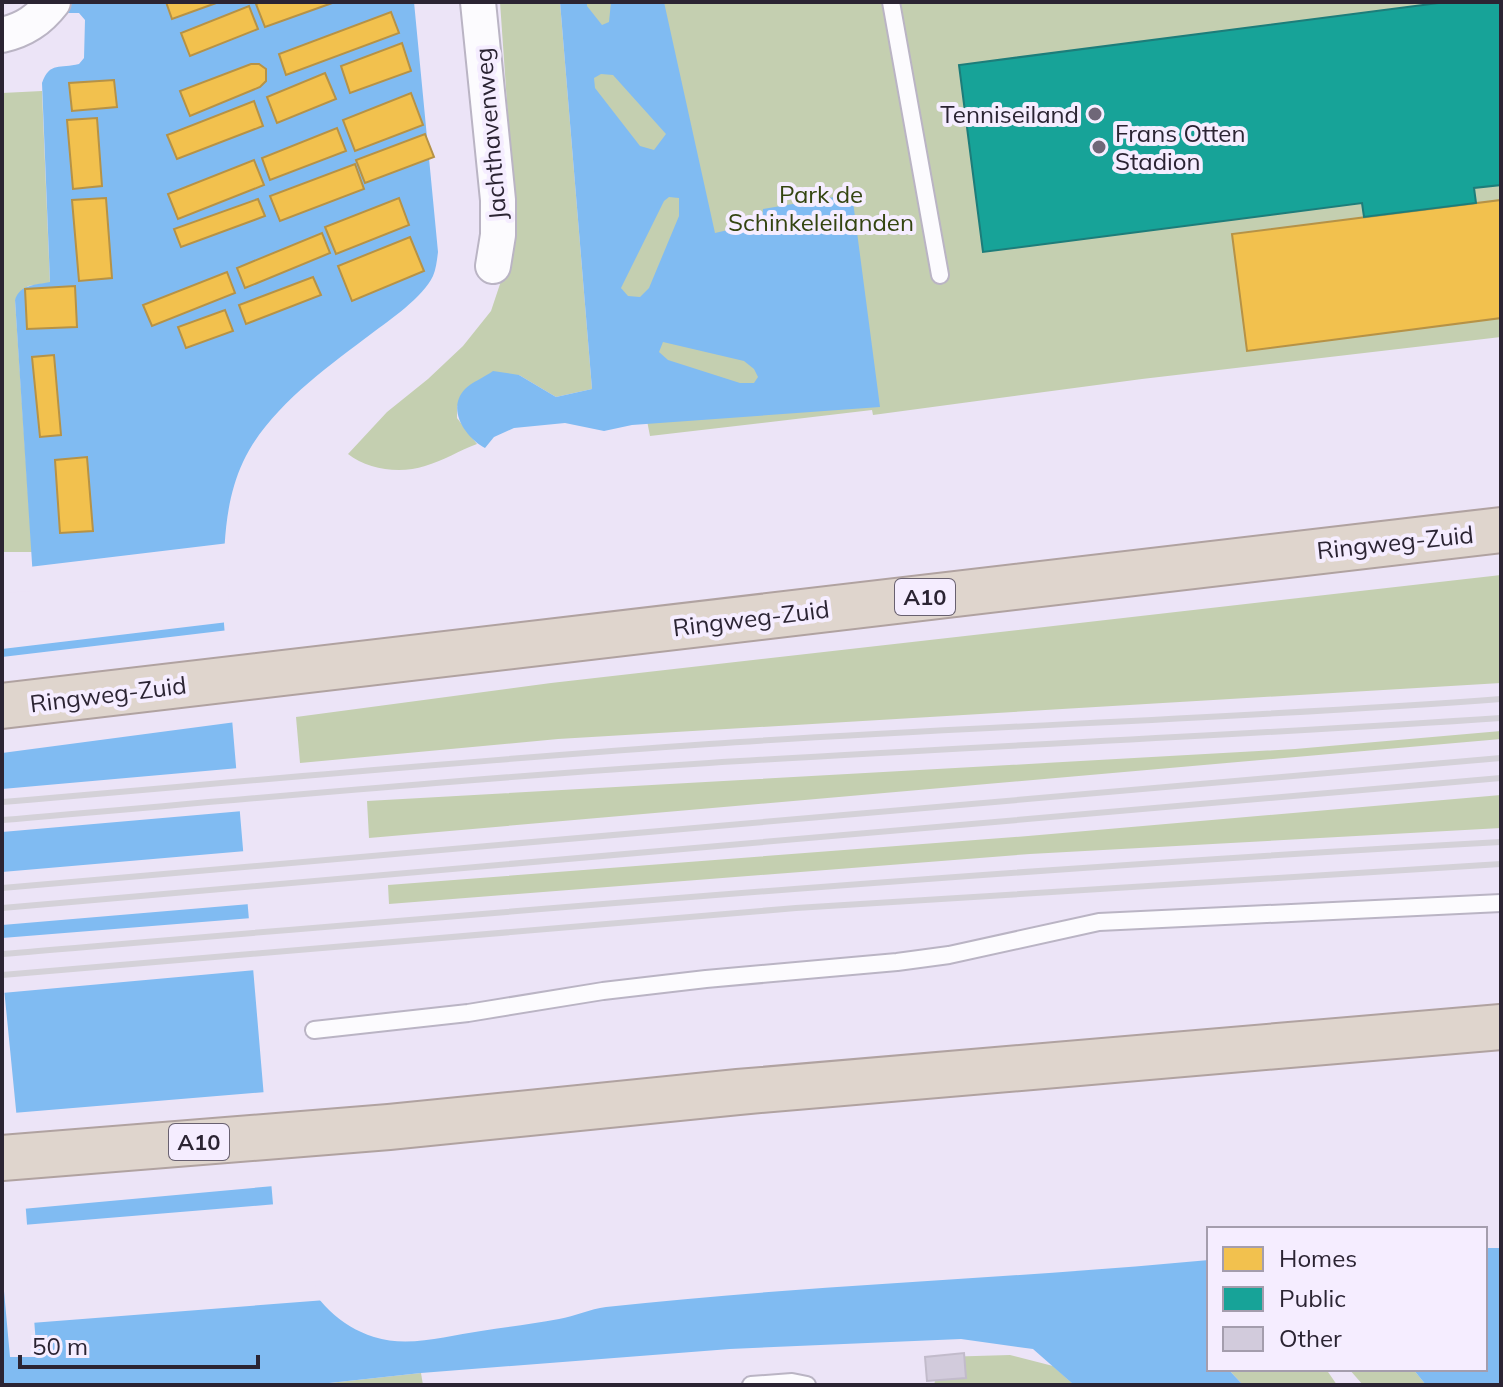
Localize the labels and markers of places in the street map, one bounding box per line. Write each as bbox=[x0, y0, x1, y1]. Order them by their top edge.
place label: Tenniseiland bbox=[940, 99, 1079, 129]
marker: Tenniseiland bbox=[1086, 105, 1104, 123]
place label: Frans Otten Stadion bbox=[1115, 118, 1245, 176]
marker: Frans Otten Stadion bbox=[1090, 138, 1108, 156]

